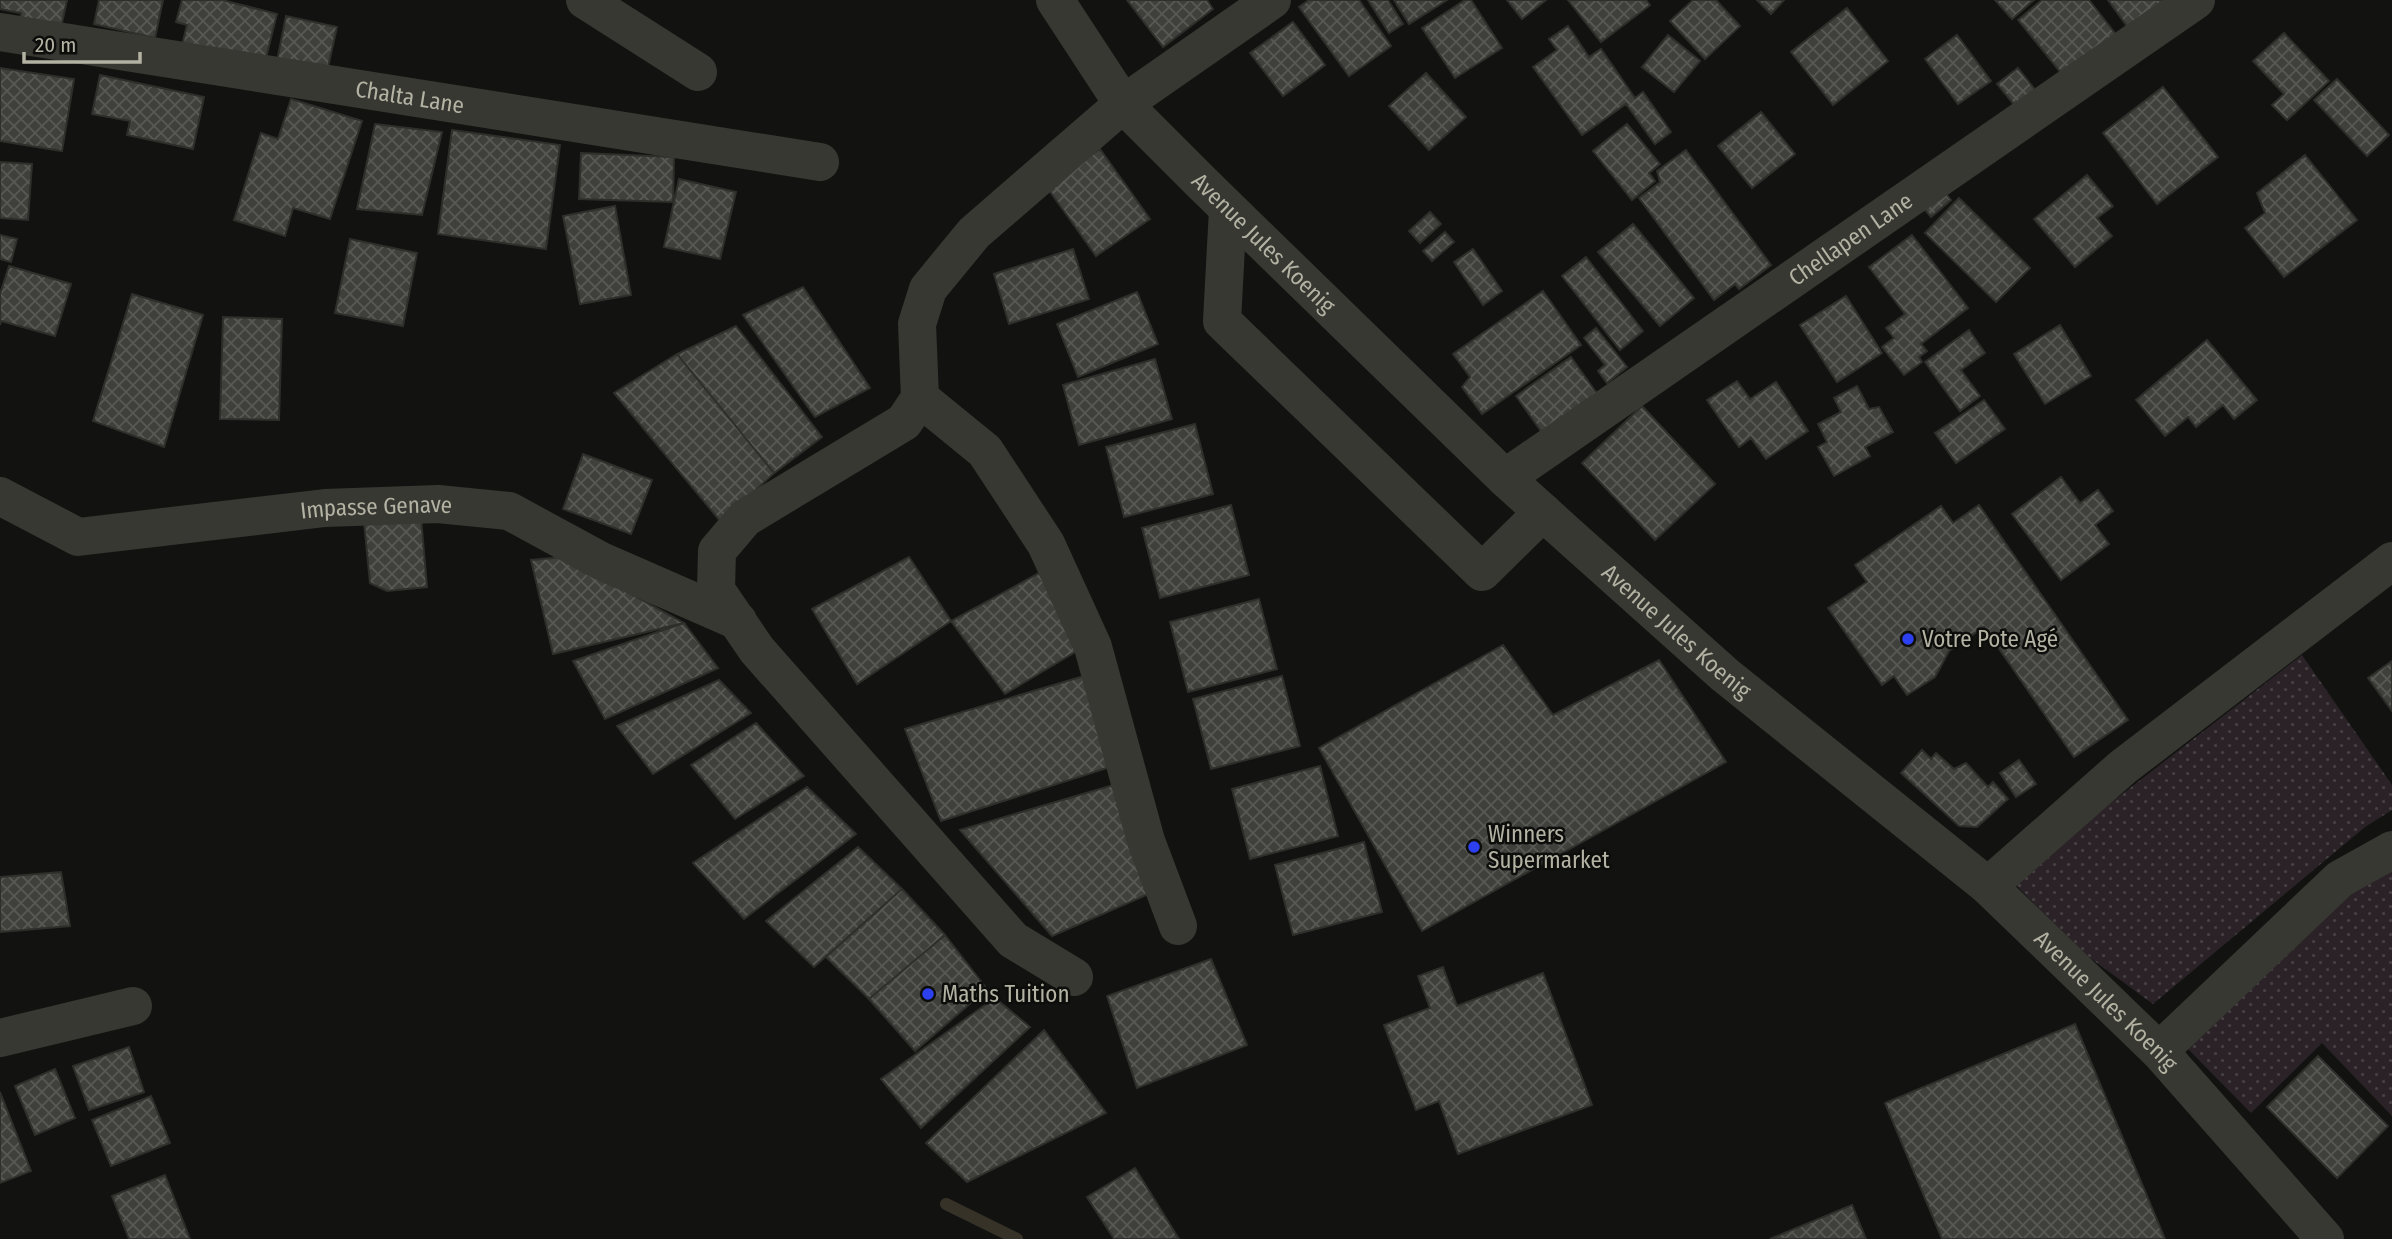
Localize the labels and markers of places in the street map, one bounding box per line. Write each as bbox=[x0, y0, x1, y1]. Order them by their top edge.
place label: Votre Pote Agé bbox=[1922, 625, 2058, 653]
marker: Votre Pote Agé bbox=[1900, 631, 1916, 647]
place label: Winners Supermarket bbox=[1488, 820, 1610, 874]
marker: Winners Supermarket bbox=[1466, 839, 1482, 855]
place label: Maths Tuition bbox=[942, 980, 1070, 1008]
marker: Maths Tuition bbox=[920, 986, 936, 1002]

